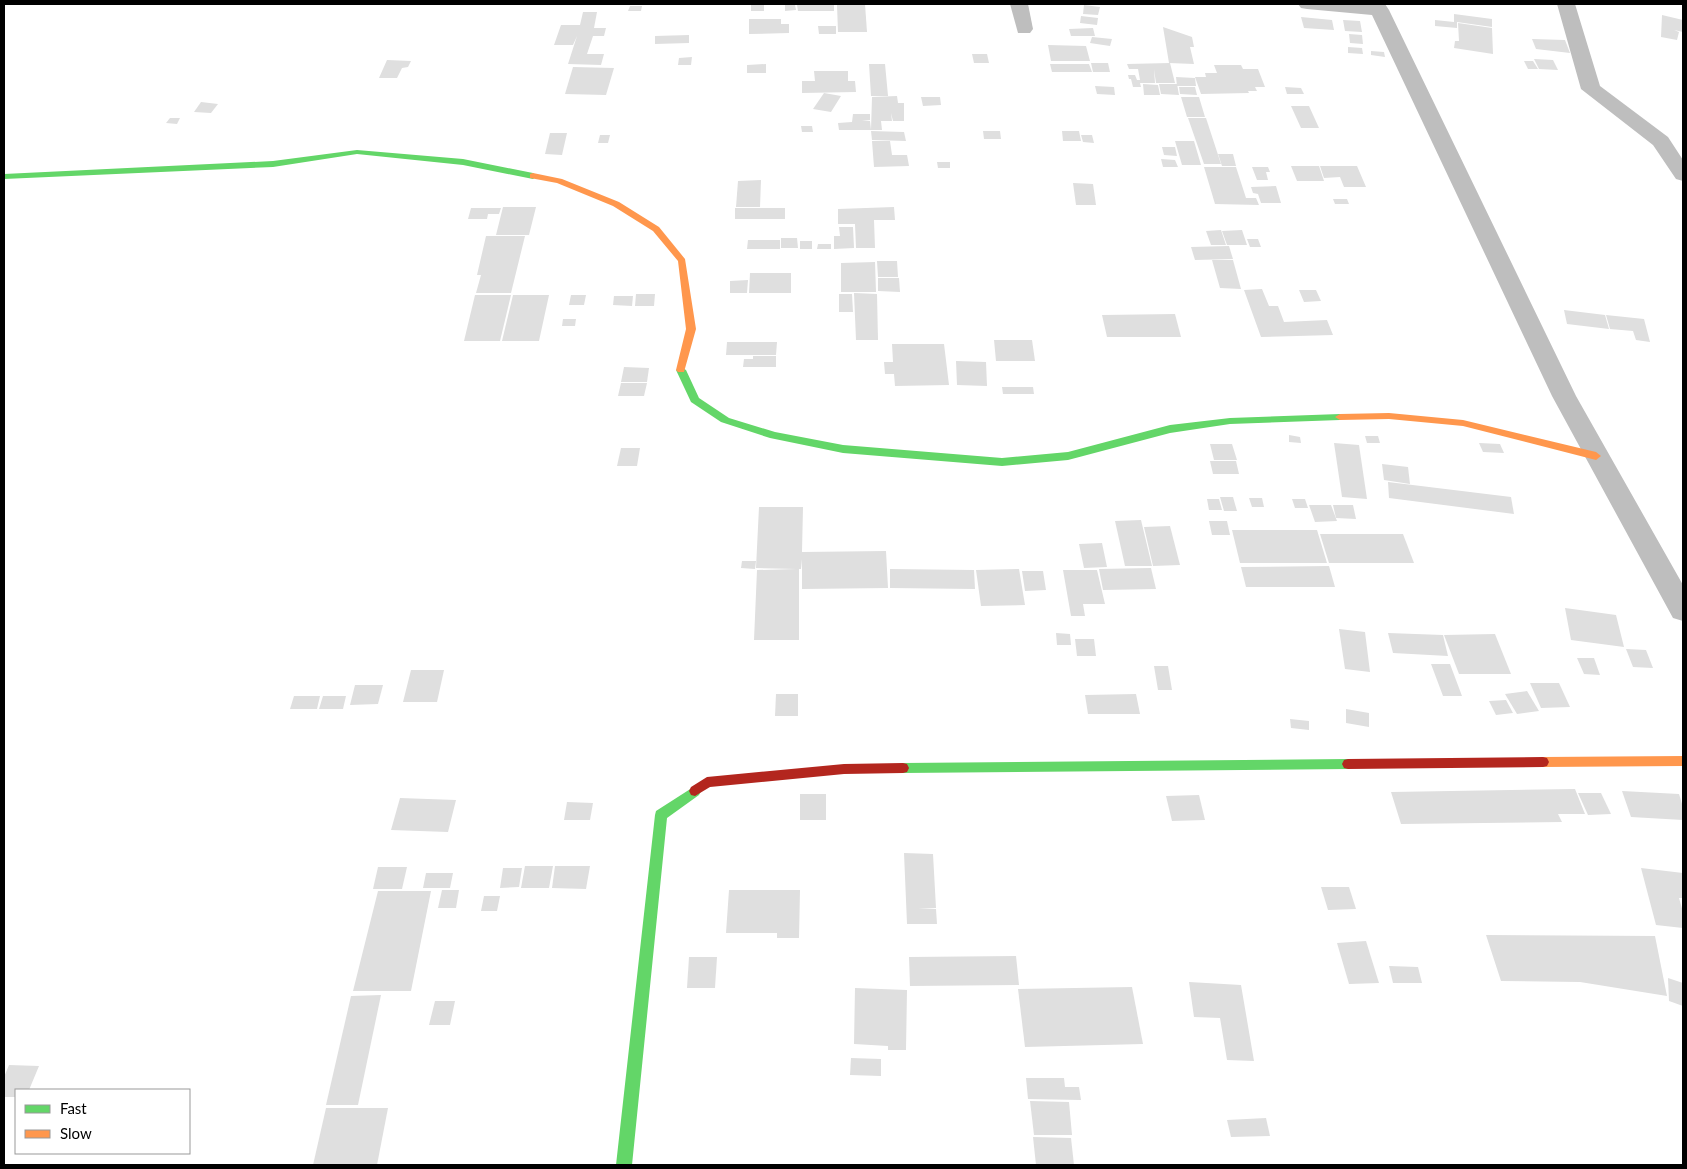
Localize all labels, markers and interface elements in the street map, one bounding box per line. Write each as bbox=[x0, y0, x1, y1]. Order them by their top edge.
legend bbox=[15, 1089, 190, 1154]
text: Fast bbox=[60, 1099, 87, 1117]
text: Slow bbox=[60, 1124, 92, 1142]

